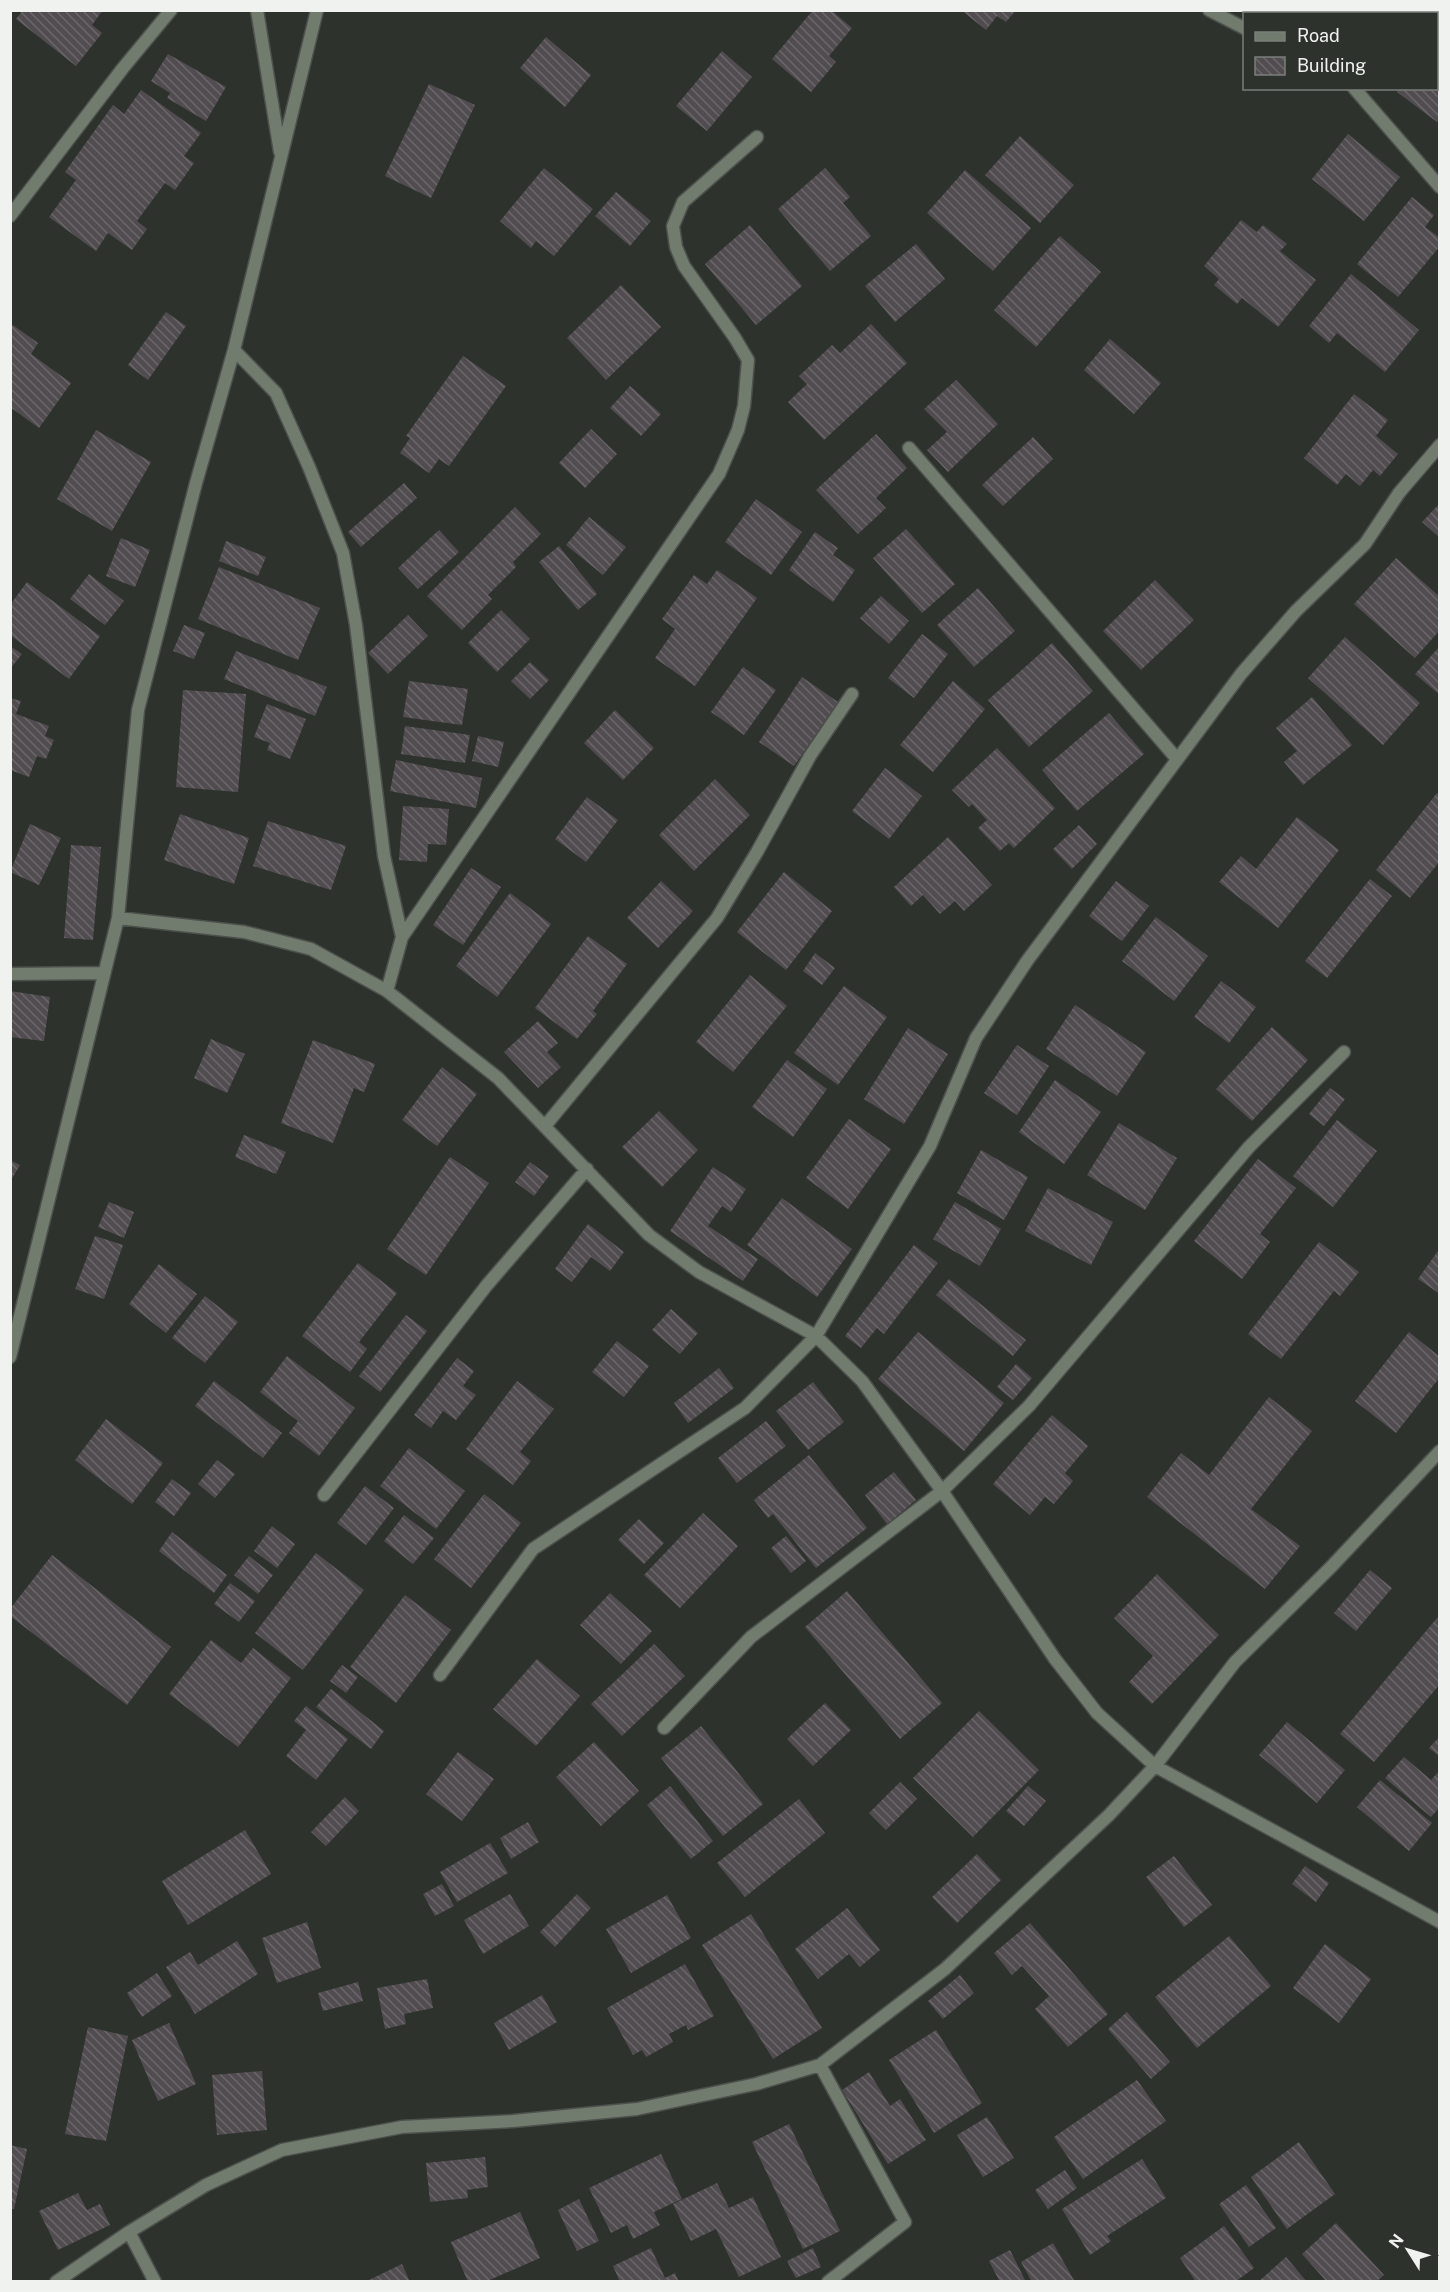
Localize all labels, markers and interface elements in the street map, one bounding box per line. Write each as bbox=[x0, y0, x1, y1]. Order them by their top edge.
legend bbox=[1243, 12, 1438, 90]
text: Road bbox=[1297, 25, 1340, 46]
text: Building bbox=[1297, 55, 1366, 76]
north arrow bbox=[1378, 2220, 1438, 2280]
text: N bbox=[1385, 2231, 1408, 2252]

